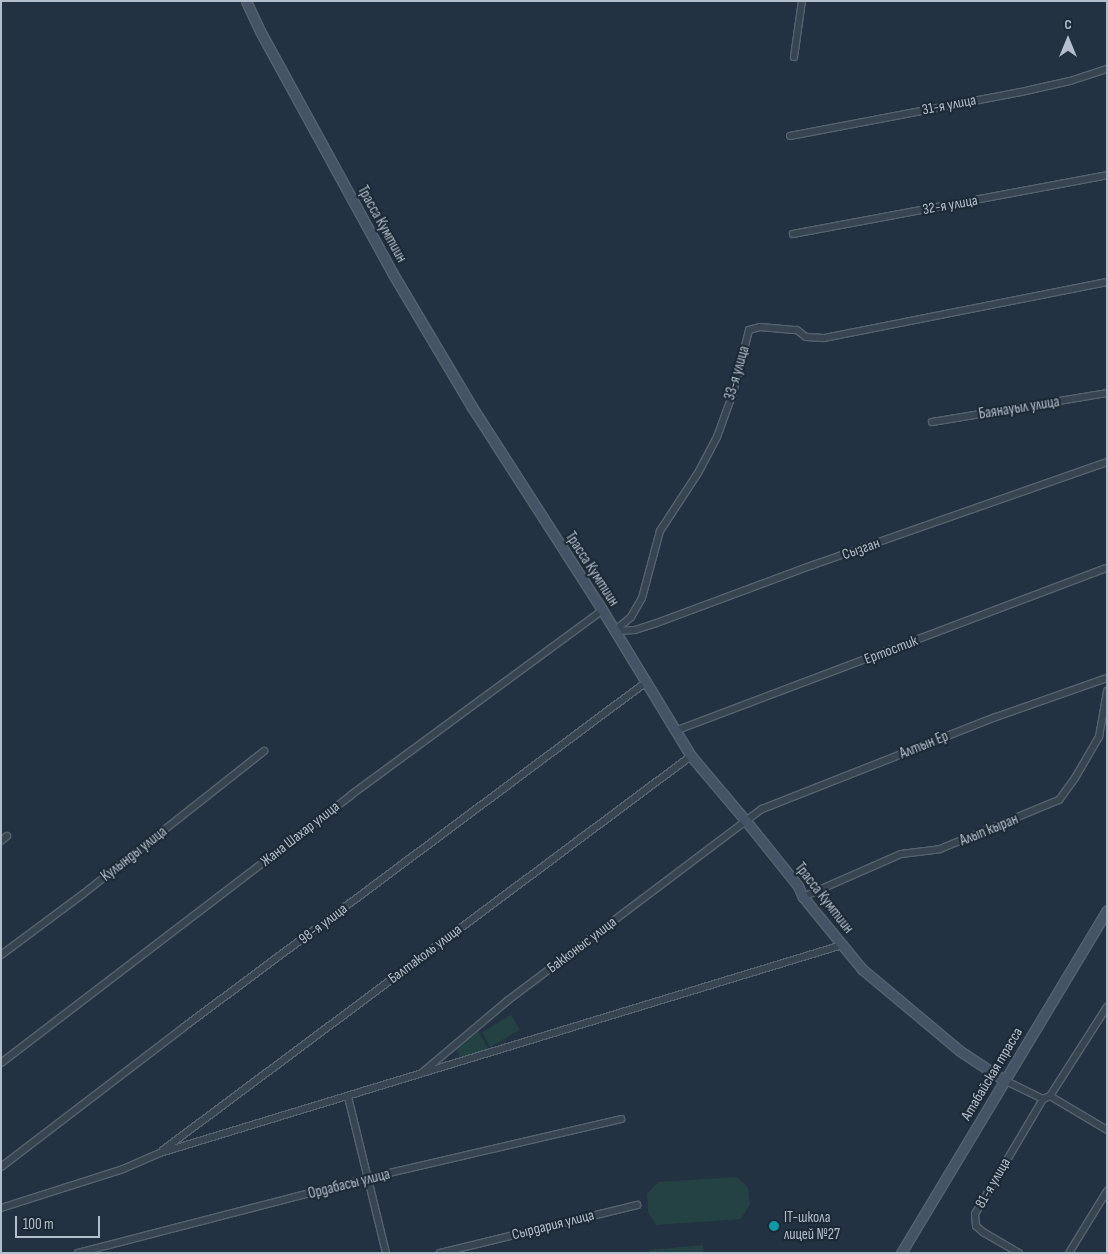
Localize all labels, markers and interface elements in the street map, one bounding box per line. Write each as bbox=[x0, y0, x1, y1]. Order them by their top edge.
north arrow bbox=[1043, 15, 1093, 65]
text: С bbox=[1064, 16, 1072, 33]
street label: 31-я улица bbox=[920, 91, 978, 119]
street label: Трасса Кумтиин bbox=[354, 183, 410, 265]
street label: 32-я улица bbox=[921, 191, 979, 219]
street label: 33-я улица bbox=[721, 344, 753, 402]
street label: Баянауыл улица bbox=[977, 393, 1061, 423]
street label: Трасса Кумтиин bbox=[561, 528, 623, 610]
street label: Сызган bbox=[840, 534, 882, 564]
street label: Ертостик bbox=[862, 632, 920, 668]
street label: Алтын Ер bbox=[897, 727, 951, 763]
street label: Жана Шахар улица bbox=[257, 798, 343, 870]
street label: Алып кыран bbox=[957, 810, 1021, 850]
street label: Кулынды улица bbox=[97, 823, 171, 885]
street label: Трасса Кумтиин bbox=[791, 859, 857, 937]
street label: 98-я улица bbox=[295, 900, 351, 948]
street label: Бакконыс улица bbox=[544, 913, 620, 977]
street label: Балтаколь улица bbox=[385, 920, 465, 988]
street label: Атабайская трасса bbox=[957, 1024, 1027, 1124]
street label: 81-я улица bbox=[971, 1155, 1015, 1211]
street label: Ордабасы улица bbox=[306, 1165, 392, 1203]
scale bar bbox=[18, 1206, 102, 1238]
street label: Сырдария улица bbox=[510, 1206, 596, 1244]
place label: IT-школа лицей №27 bbox=[784, 1208, 840, 1243]
text: 100 m bbox=[23, 1215, 54, 1234]
marker: IT-школа лицей №27 bbox=[768, 1220, 780, 1232]

